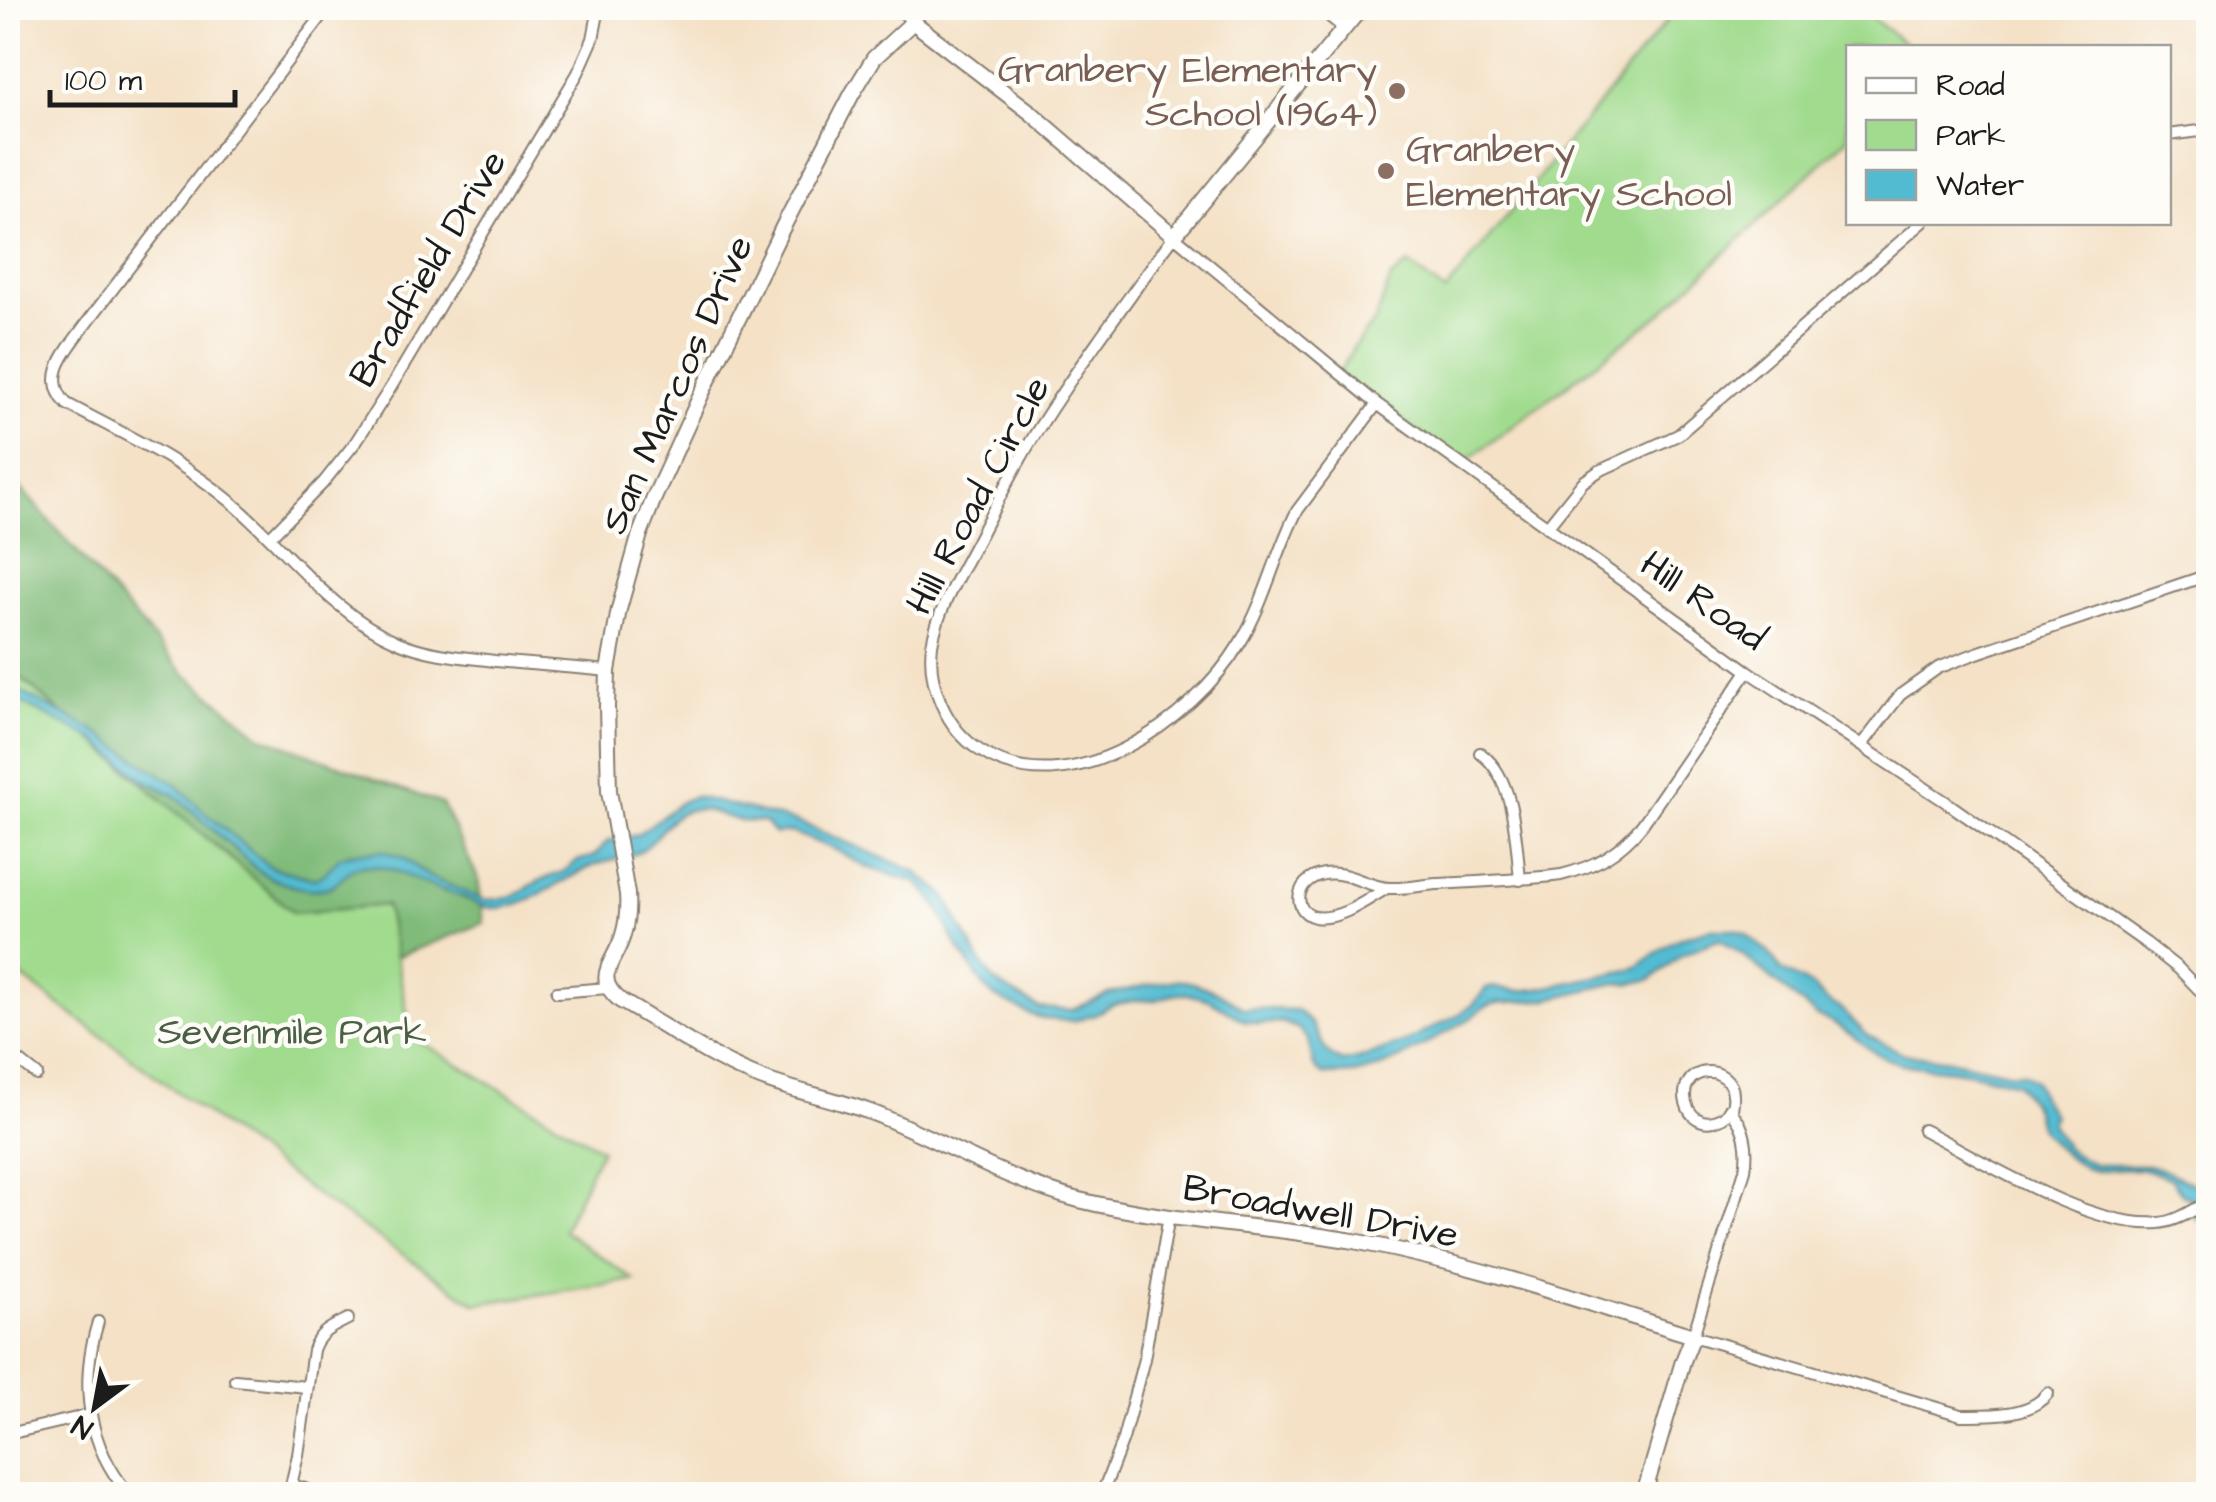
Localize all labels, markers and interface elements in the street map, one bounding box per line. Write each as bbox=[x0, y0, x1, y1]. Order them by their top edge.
scale bar bbox=[50, 45, 235, 107]
place label: Granbery Elementary School (1964) bbox=[998, 45, 1377, 141]
legend bbox=[1846, 45, 2171, 225]
text: 100 m bbox=[65, 60, 143, 102]
text: Road bbox=[1936, 65, 2005, 107]
marker: Granbery Elementary School (1964) bbox=[1386, 80, 1408, 102]
text: Park bbox=[1936, 115, 2005, 157]
place label: Granbery Elementary School bbox=[1406, 125, 1732, 222]
street label: Bradfield Drive bbox=[337, 141, 520, 397]
marker: Granbery Elementary School bbox=[1375, 160, 1397, 182]
text: Water bbox=[1936, 165, 2024, 207]
street label: San Marcos Drive bbox=[589, 228, 767, 542]
street label: Hill Road Circle bbox=[894, 368, 1063, 624]
street label: Hill Road bbox=[1629, 539, 1776, 664]
park label: Sevenmile Park bbox=[157, 1007, 427, 1059]
street label: Broadwell Drive bbox=[1179, 1162, 1462, 1262]
north arrow bbox=[45, 1357, 145, 1457]
text: N bbox=[64, 1406, 100, 1448]

